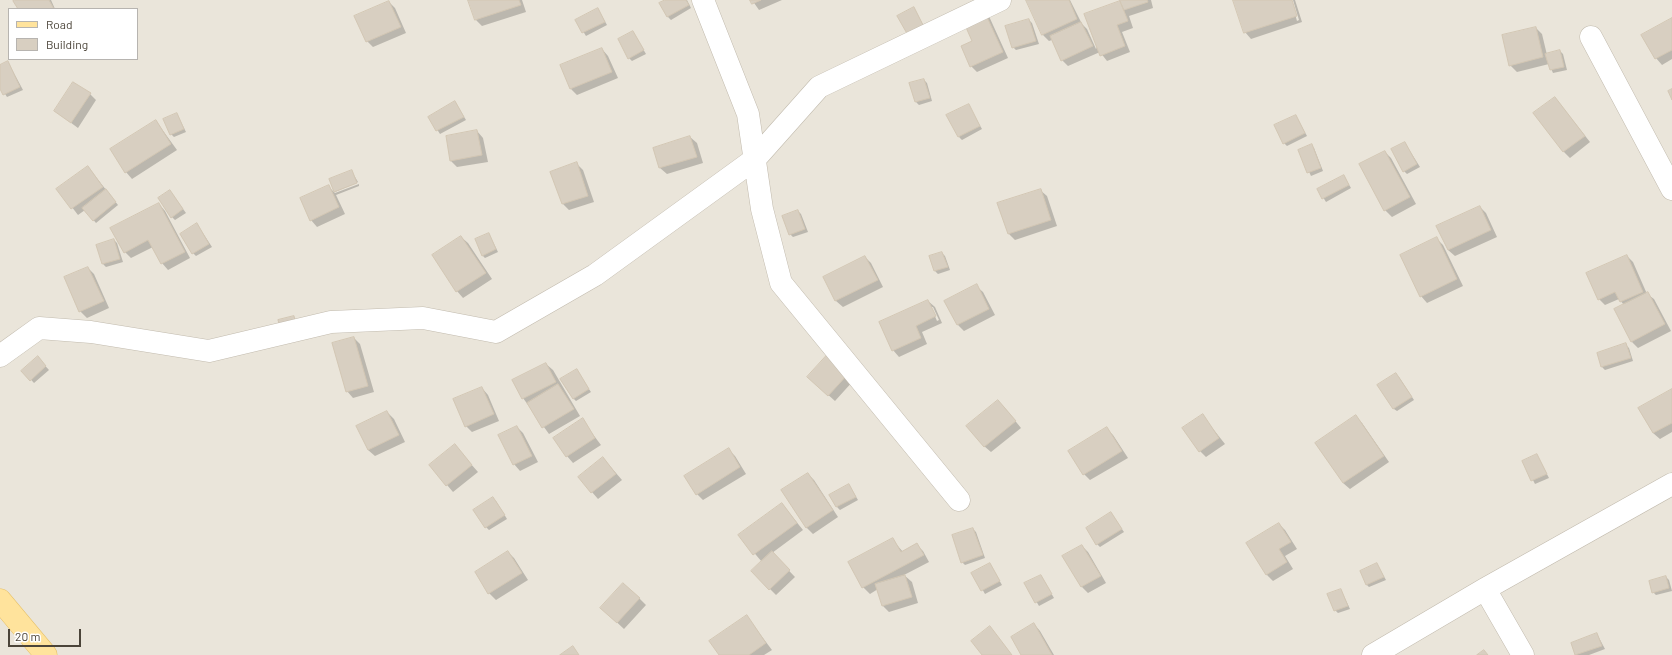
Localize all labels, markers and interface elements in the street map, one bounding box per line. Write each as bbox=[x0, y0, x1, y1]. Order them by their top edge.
legend bbox=[8, 8, 138, 60]
text: Road bbox=[46, 17, 73, 31]
text: Building bbox=[46, 37, 88, 51]
scale bar bbox=[10, 621, 83, 647]
text: 20 m bbox=[15, 629, 41, 643]

